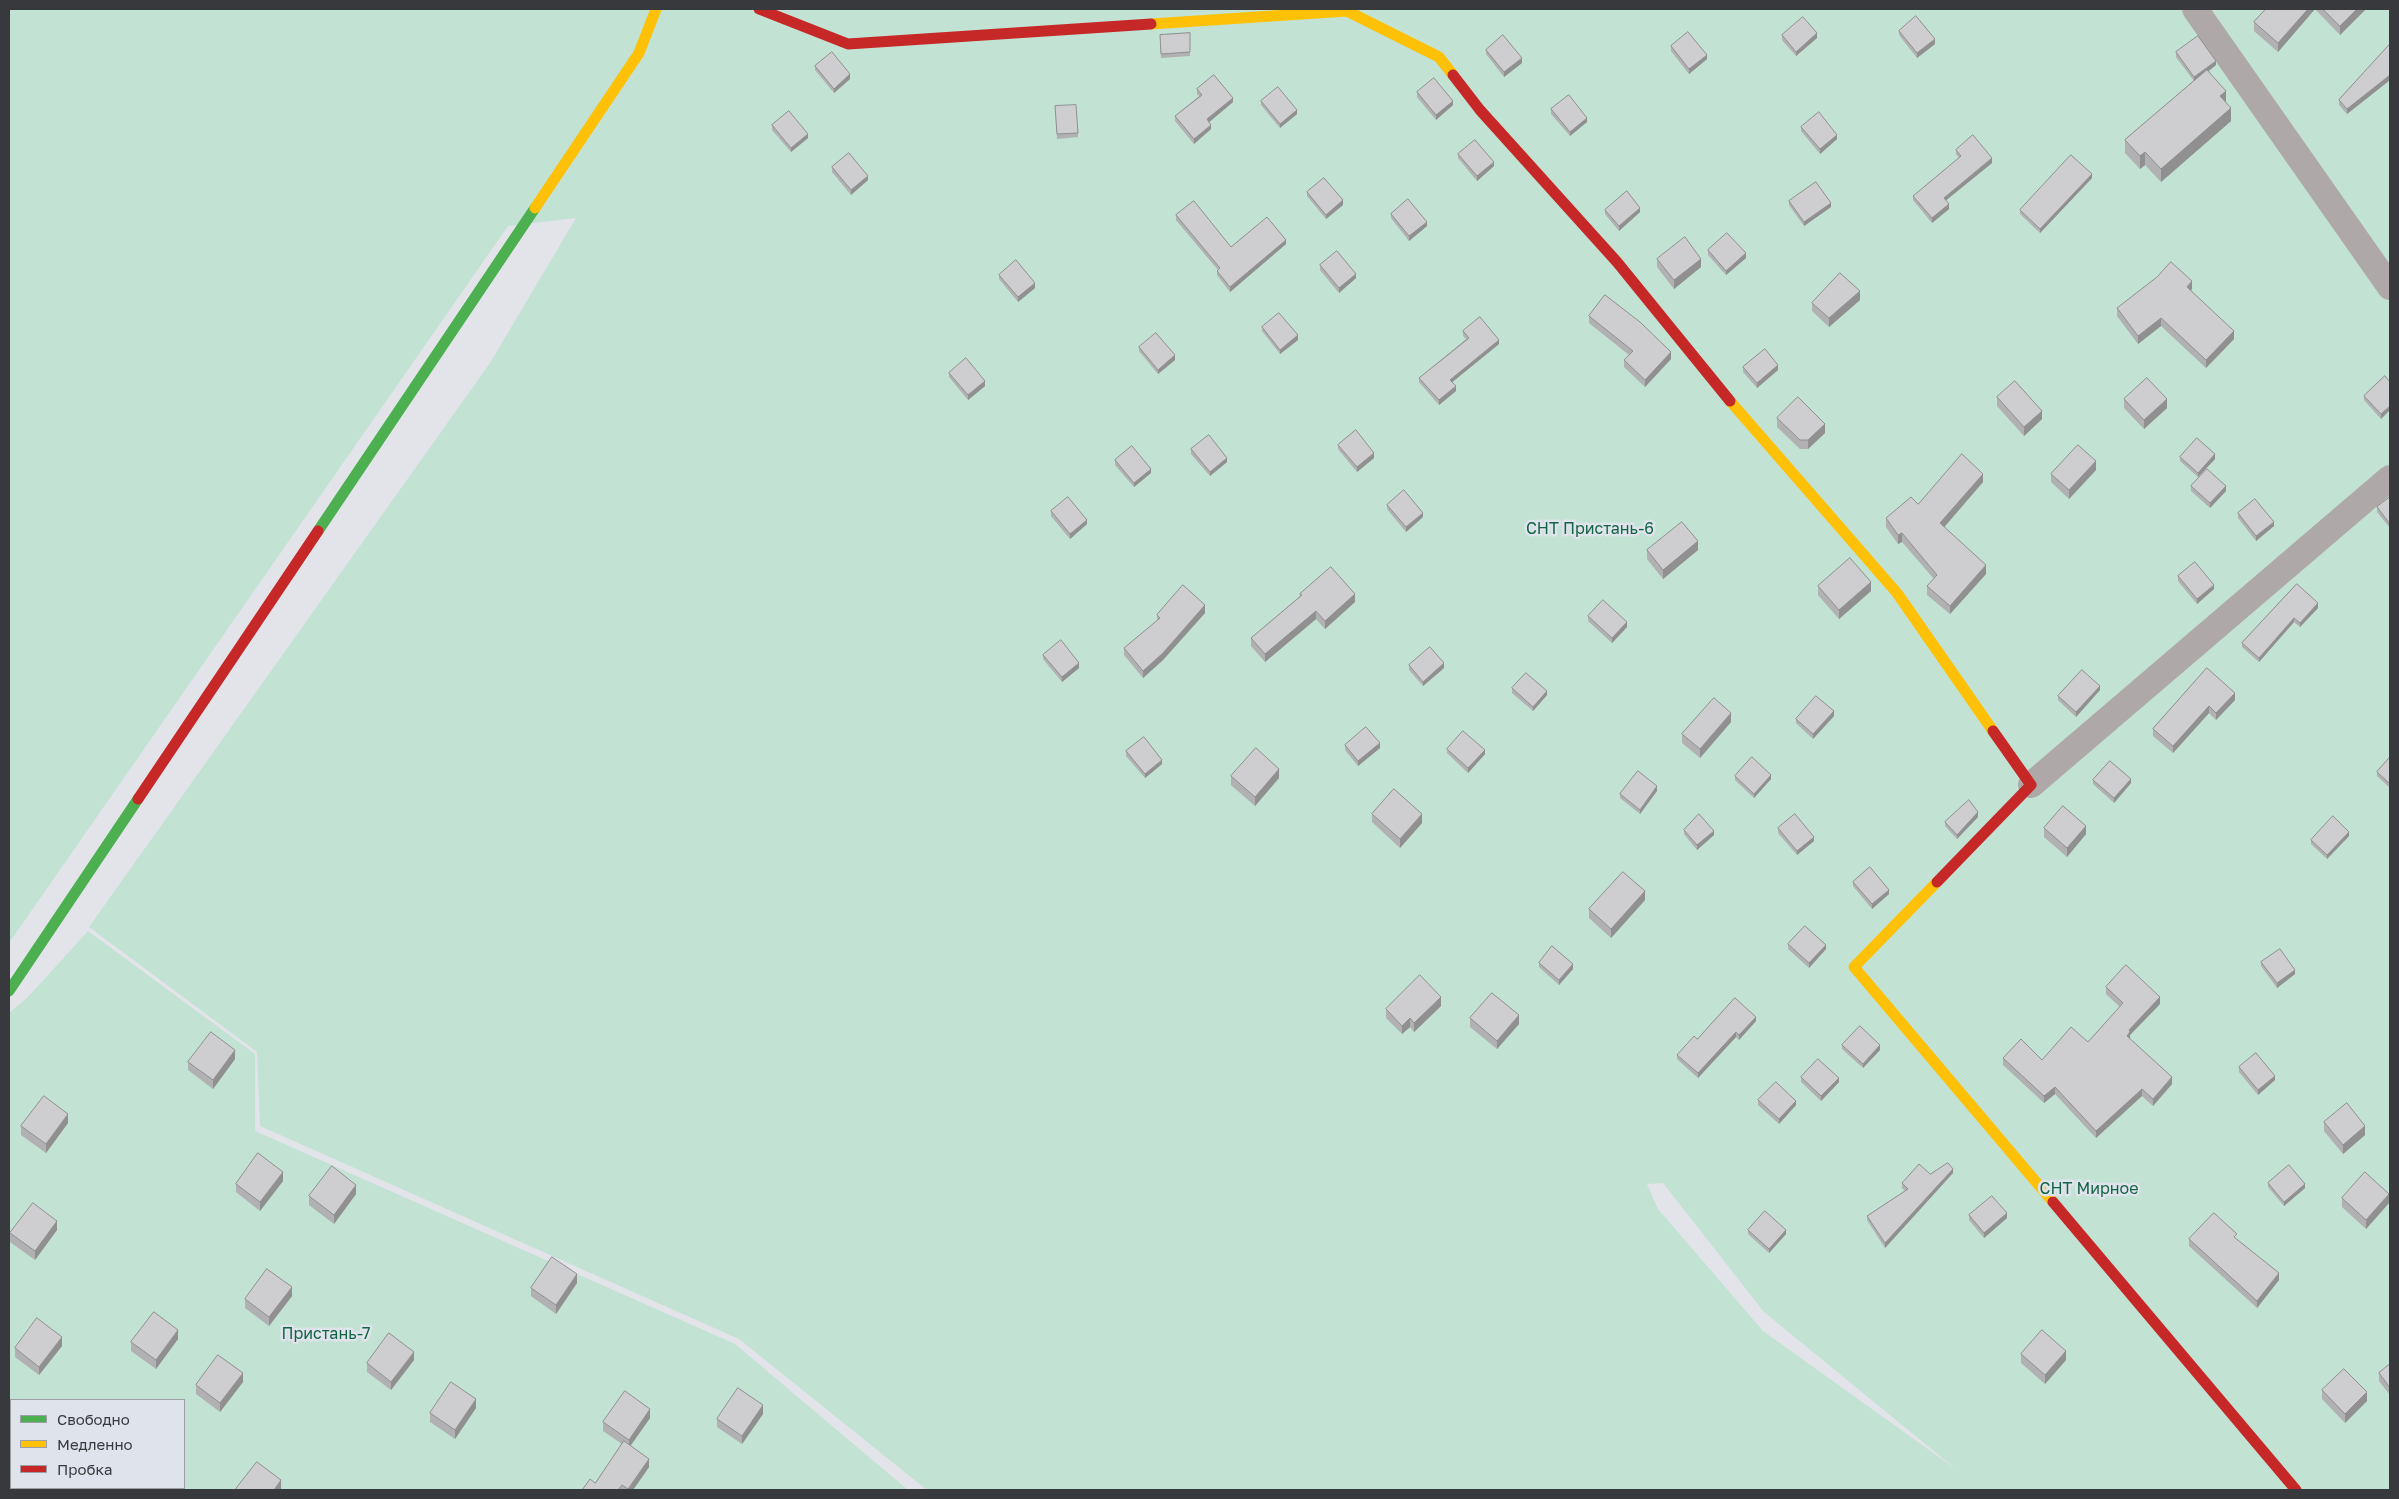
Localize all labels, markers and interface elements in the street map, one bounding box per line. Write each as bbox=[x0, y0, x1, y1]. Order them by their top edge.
park label: СНТ Пристань-6 bbox=[1526, 519, 1654, 539]
park label: СНТ Мирное bbox=[2040, 1179, 2138, 1199]
park label: Пристань-7 bbox=[282, 1324, 370, 1344]
legend bbox=[10, 1399, 185, 1489]
text: Свободно bbox=[57, 1410, 130, 1428]
text: Медленно bbox=[57, 1435, 133, 1453]
text: Пробка bbox=[57, 1460, 112, 1478]

